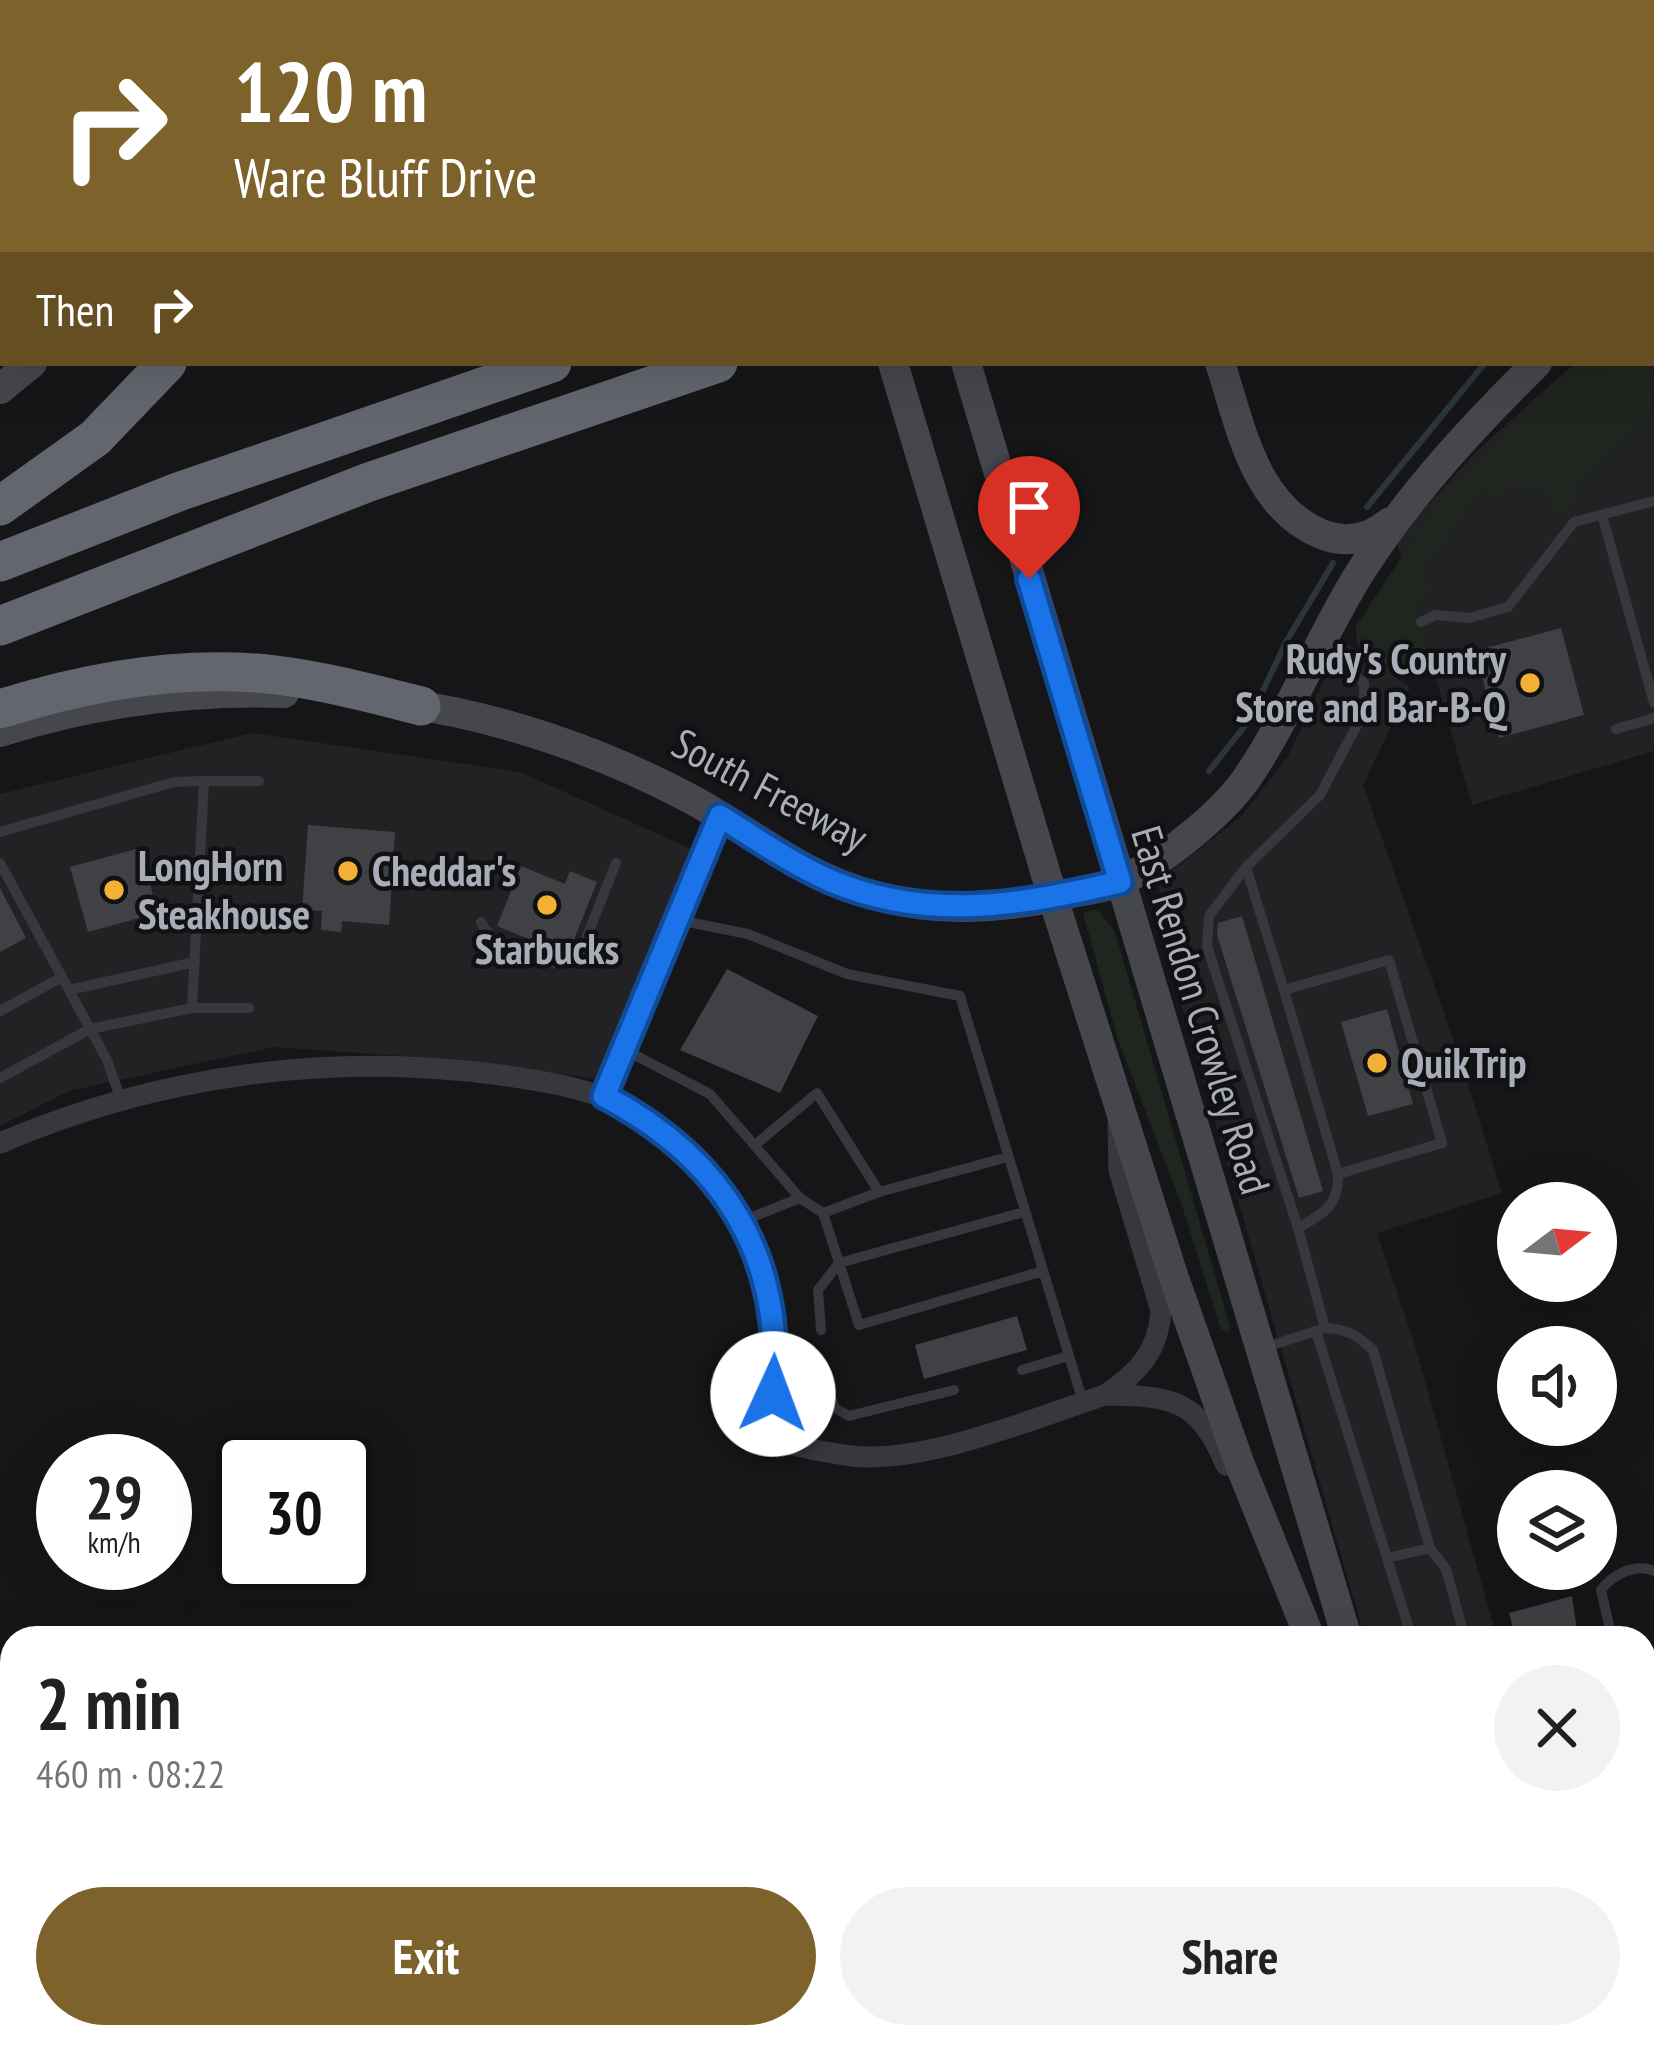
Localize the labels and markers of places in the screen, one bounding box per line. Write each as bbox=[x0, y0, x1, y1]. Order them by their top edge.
pin bbox=[978, 456, 1080, 579]
place label: Rudy's Country Store and Bar-B-Q bbox=[1235, 631, 1508, 734]
marker: Rudy's Country Store and Bar-B-Q bbox=[1517, 670, 1543, 696]
place label: LongHorn Steakhouse bbox=[138, 838, 310, 941]
place label: Cheddar's bbox=[372, 843, 516, 898]
marker: Cheddar's bbox=[335, 858, 361, 884]
marker: LongHorn Steakhouse bbox=[101, 877, 127, 903]
marker: Starbucks bbox=[534, 892, 560, 918]
place label: Starbucks bbox=[475, 921, 619, 976]
place label: QuikTrip bbox=[1401, 1035, 1527, 1090]
marker: QuikTrip bbox=[1364, 1050, 1390, 1076]

